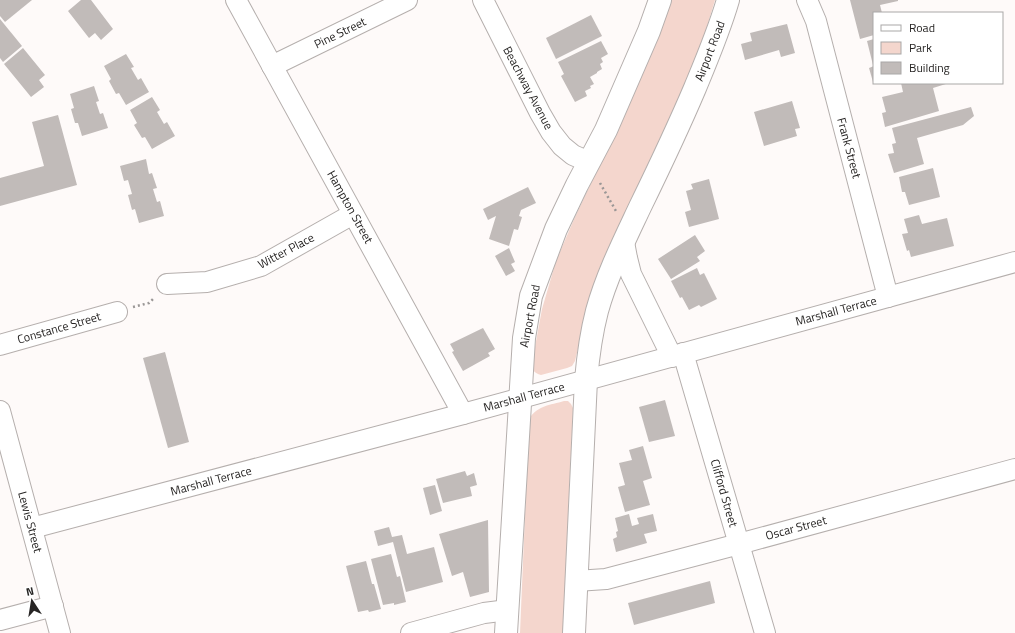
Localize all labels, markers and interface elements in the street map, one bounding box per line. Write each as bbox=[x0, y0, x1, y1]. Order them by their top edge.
street label: Pine Street bbox=[311, 11, 370, 53]
legend bbox=[873, 12, 1003, 84]
street label: Airport Road bbox=[689, 18, 730, 84]
text: Road bbox=[909, 18, 935, 37]
text: Park bbox=[909, 38, 932, 57]
street label: Beachway Avenue bbox=[498, 43, 558, 133]
text: Building bbox=[909, 58, 950, 77]
street label: Frank Street bbox=[832, 115, 867, 181]
street label: Hampton Street bbox=[322, 167, 379, 247]
street label: Witter Place bbox=[254, 228, 317, 273]
street label: Airport Road bbox=[514, 283, 545, 349]
street label: Marshall Terrace bbox=[793, 291, 879, 330]
street label: Constance Street bbox=[15, 306, 104, 349]
street label: Marshall Terrace bbox=[481, 377, 567, 416]
street label: Clifford Street bbox=[706, 457, 743, 530]
street label: Marshall Terrace bbox=[168, 461, 254, 500]
street label: Lewis Street bbox=[13, 489, 48, 555]
street label: Oscar Street bbox=[763, 510, 829, 545]
north arrow bbox=[12, 581, 52, 621]
text: N bbox=[25, 583, 35, 600]

